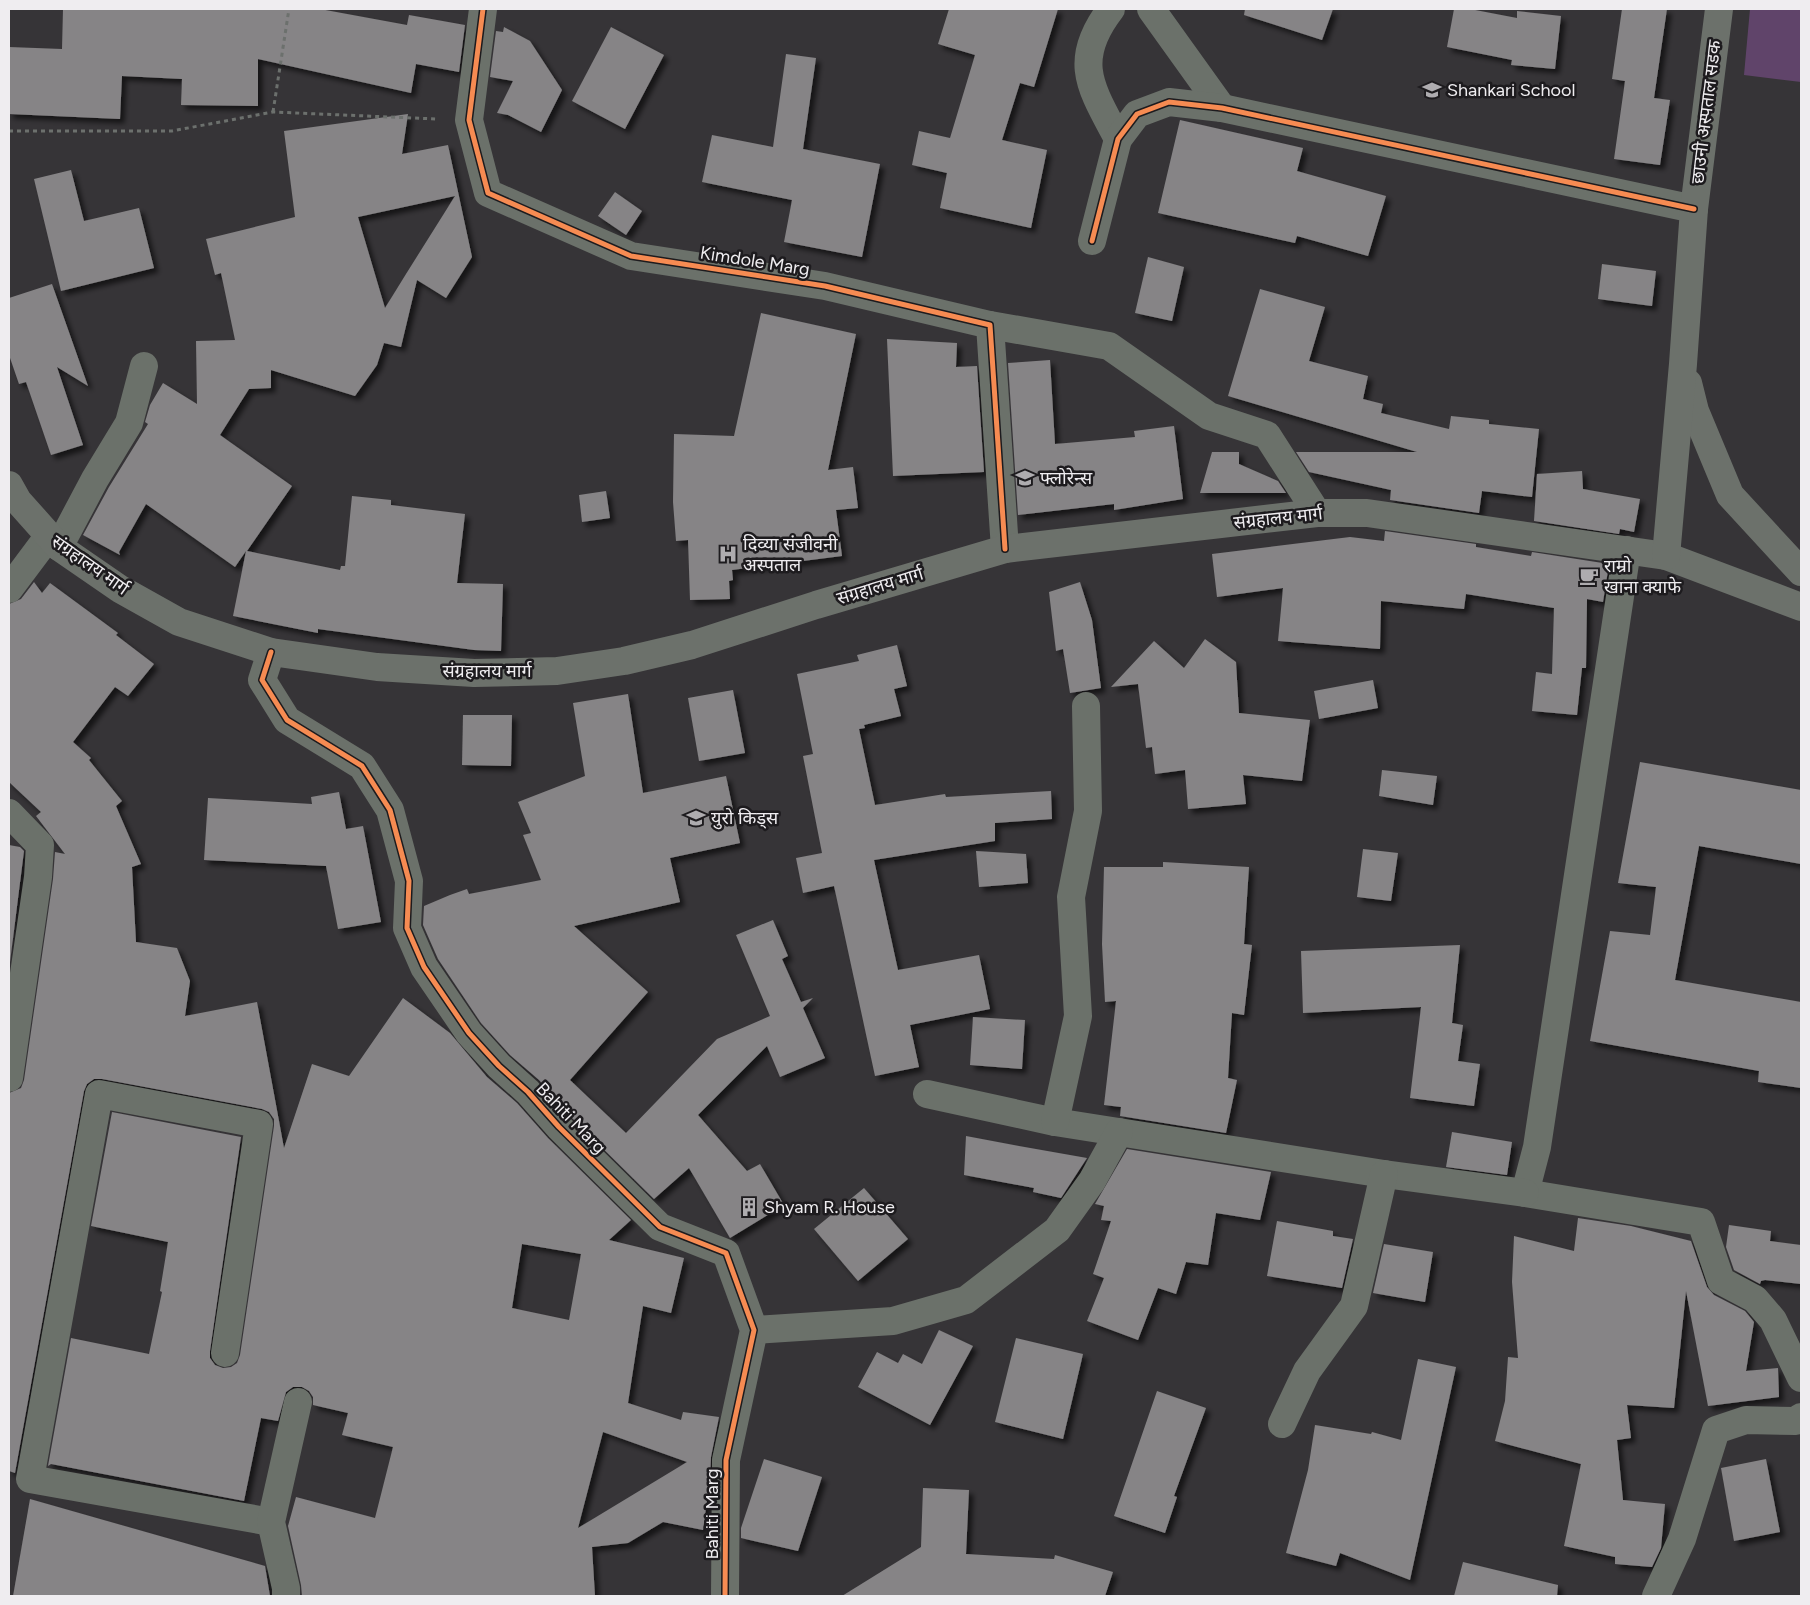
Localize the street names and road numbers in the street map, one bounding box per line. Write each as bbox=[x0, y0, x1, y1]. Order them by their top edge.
street label: छाउनी अस्पताल सडक bbox=[1686, 38, 1726, 185]
street label: Kimdole Marg bbox=[699, 241, 811, 281]
street label: संग्रहालय मार्ग bbox=[1232, 502, 1324, 534]
street label: संग्रहालय मार्ग bbox=[47, 530, 134, 600]
street label: संग्रहालय मार्ग bbox=[834, 562, 927, 610]
street label: संग्रहालय मार्ग bbox=[442, 660, 533, 682]
street label: Bahiti Marg bbox=[532, 1078, 610, 1158]
street label: Bahiti Marg bbox=[701, 1469, 723, 1559]

